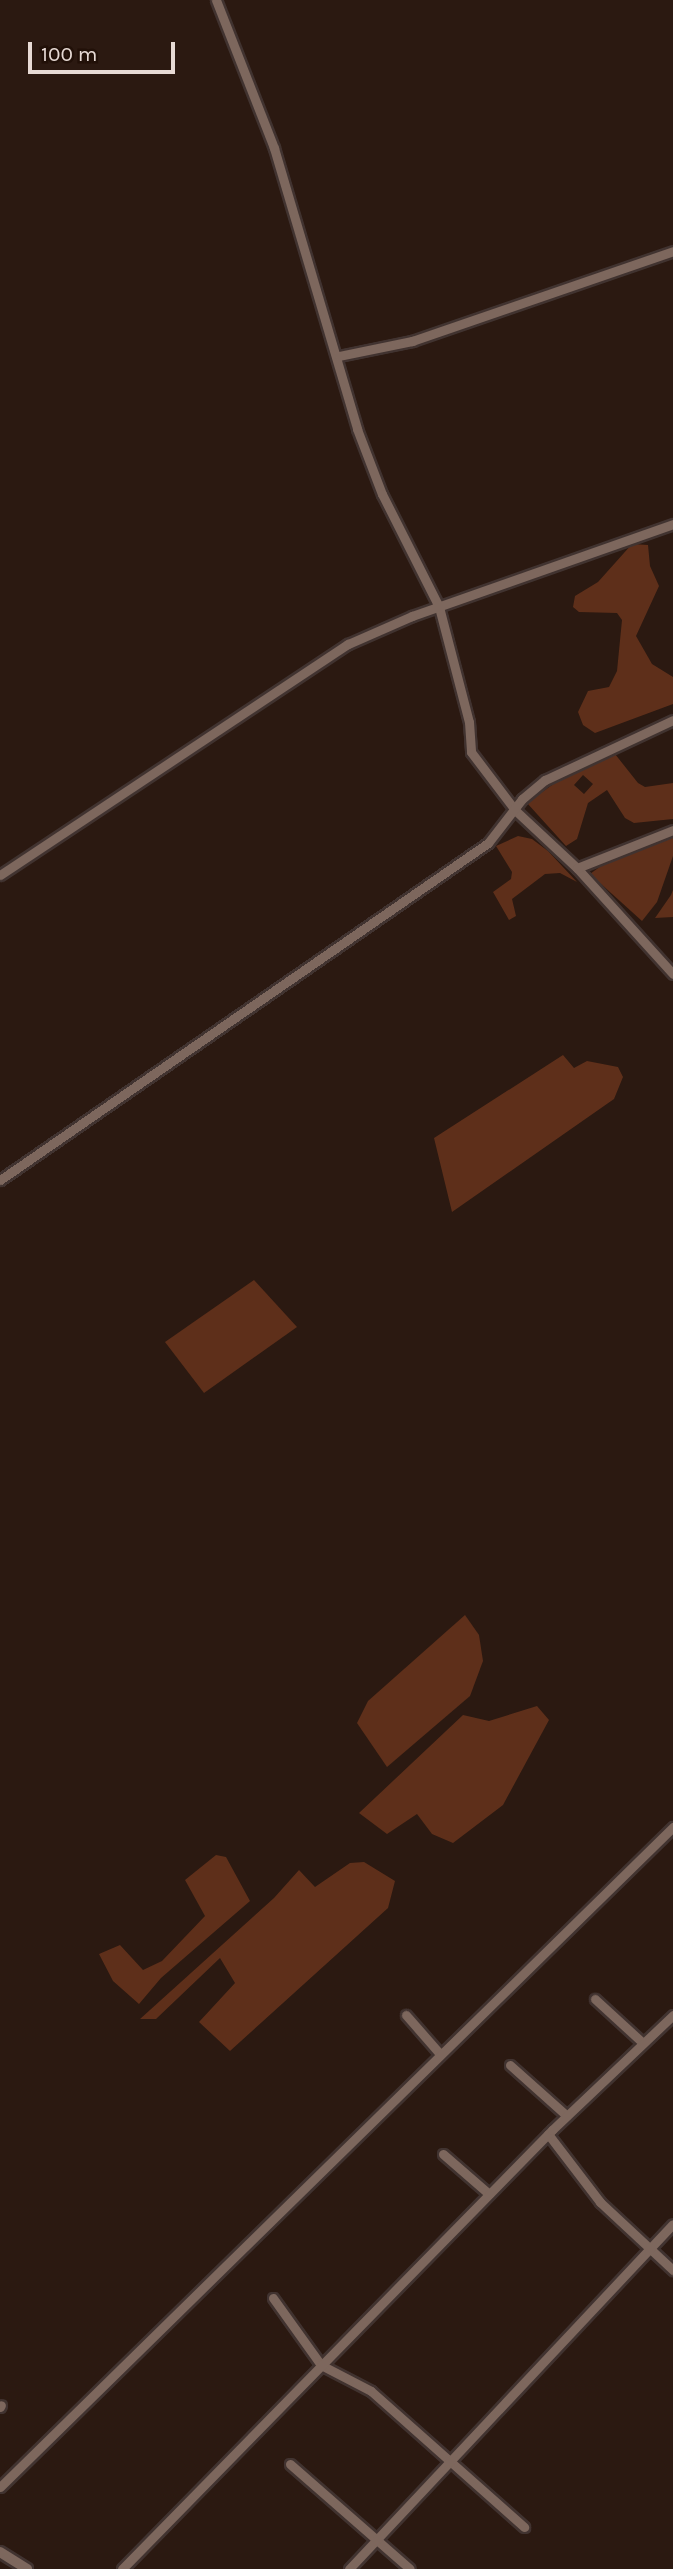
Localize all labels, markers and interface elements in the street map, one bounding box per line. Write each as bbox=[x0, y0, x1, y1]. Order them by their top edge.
scale bar bbox=[32, 28, 178, 72]
text: 100 m bbox=[41, 42, 98, 66]

